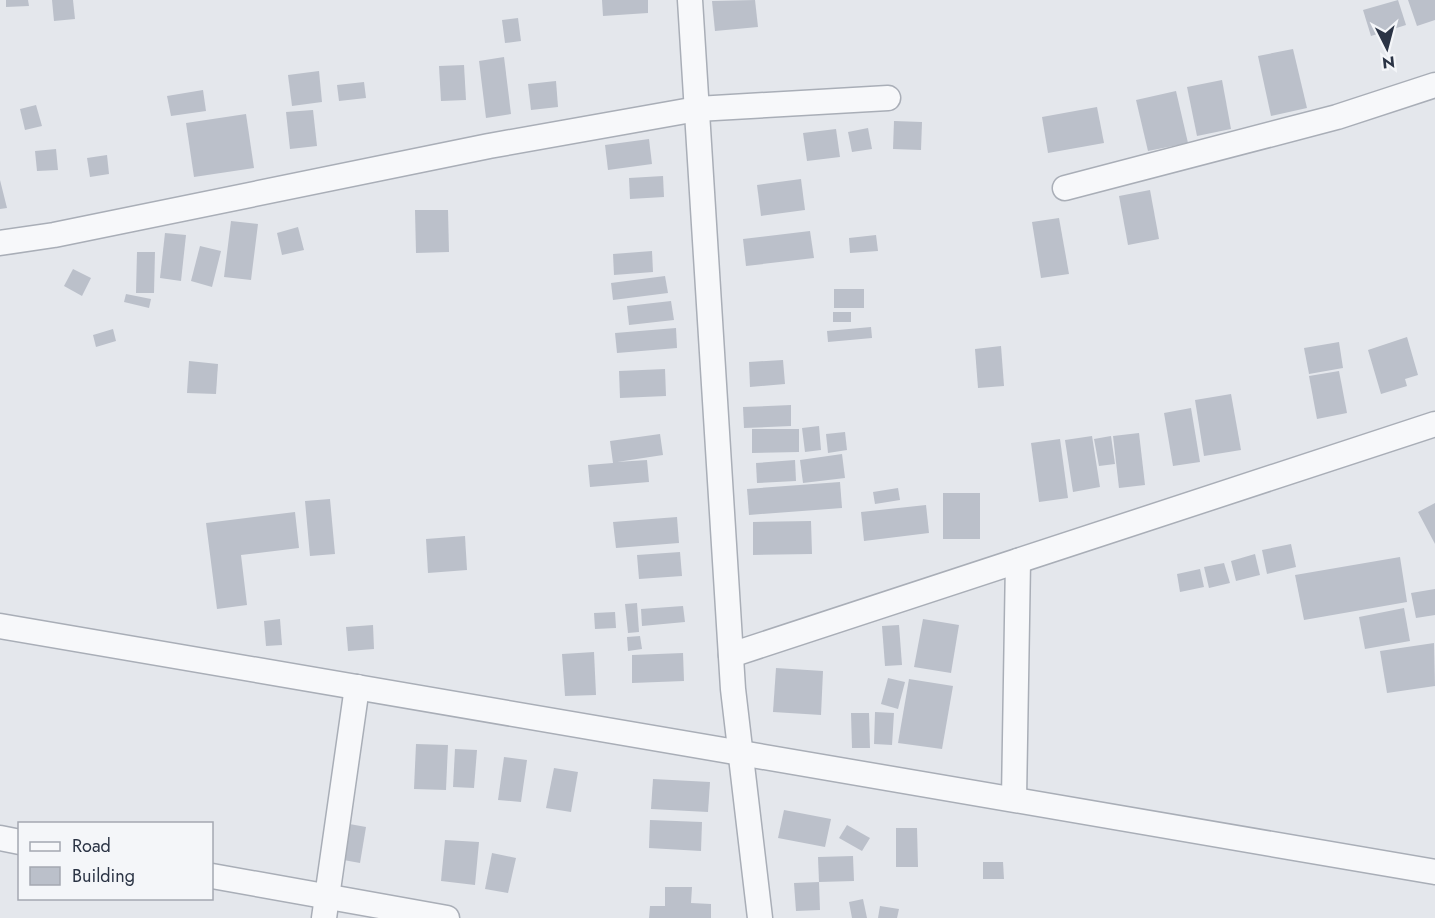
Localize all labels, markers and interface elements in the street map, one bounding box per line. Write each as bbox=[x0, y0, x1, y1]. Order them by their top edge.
north arrow bbox=[1357, 18, 1417, 78]
text: N bbox=[1381, 50, 1396, 75]
legend bbox=[18, 822, 213, 900]
text: Road bbox=[72, 833, 111, 859]
text: Building bbox=[72, 863, 135, 889]

